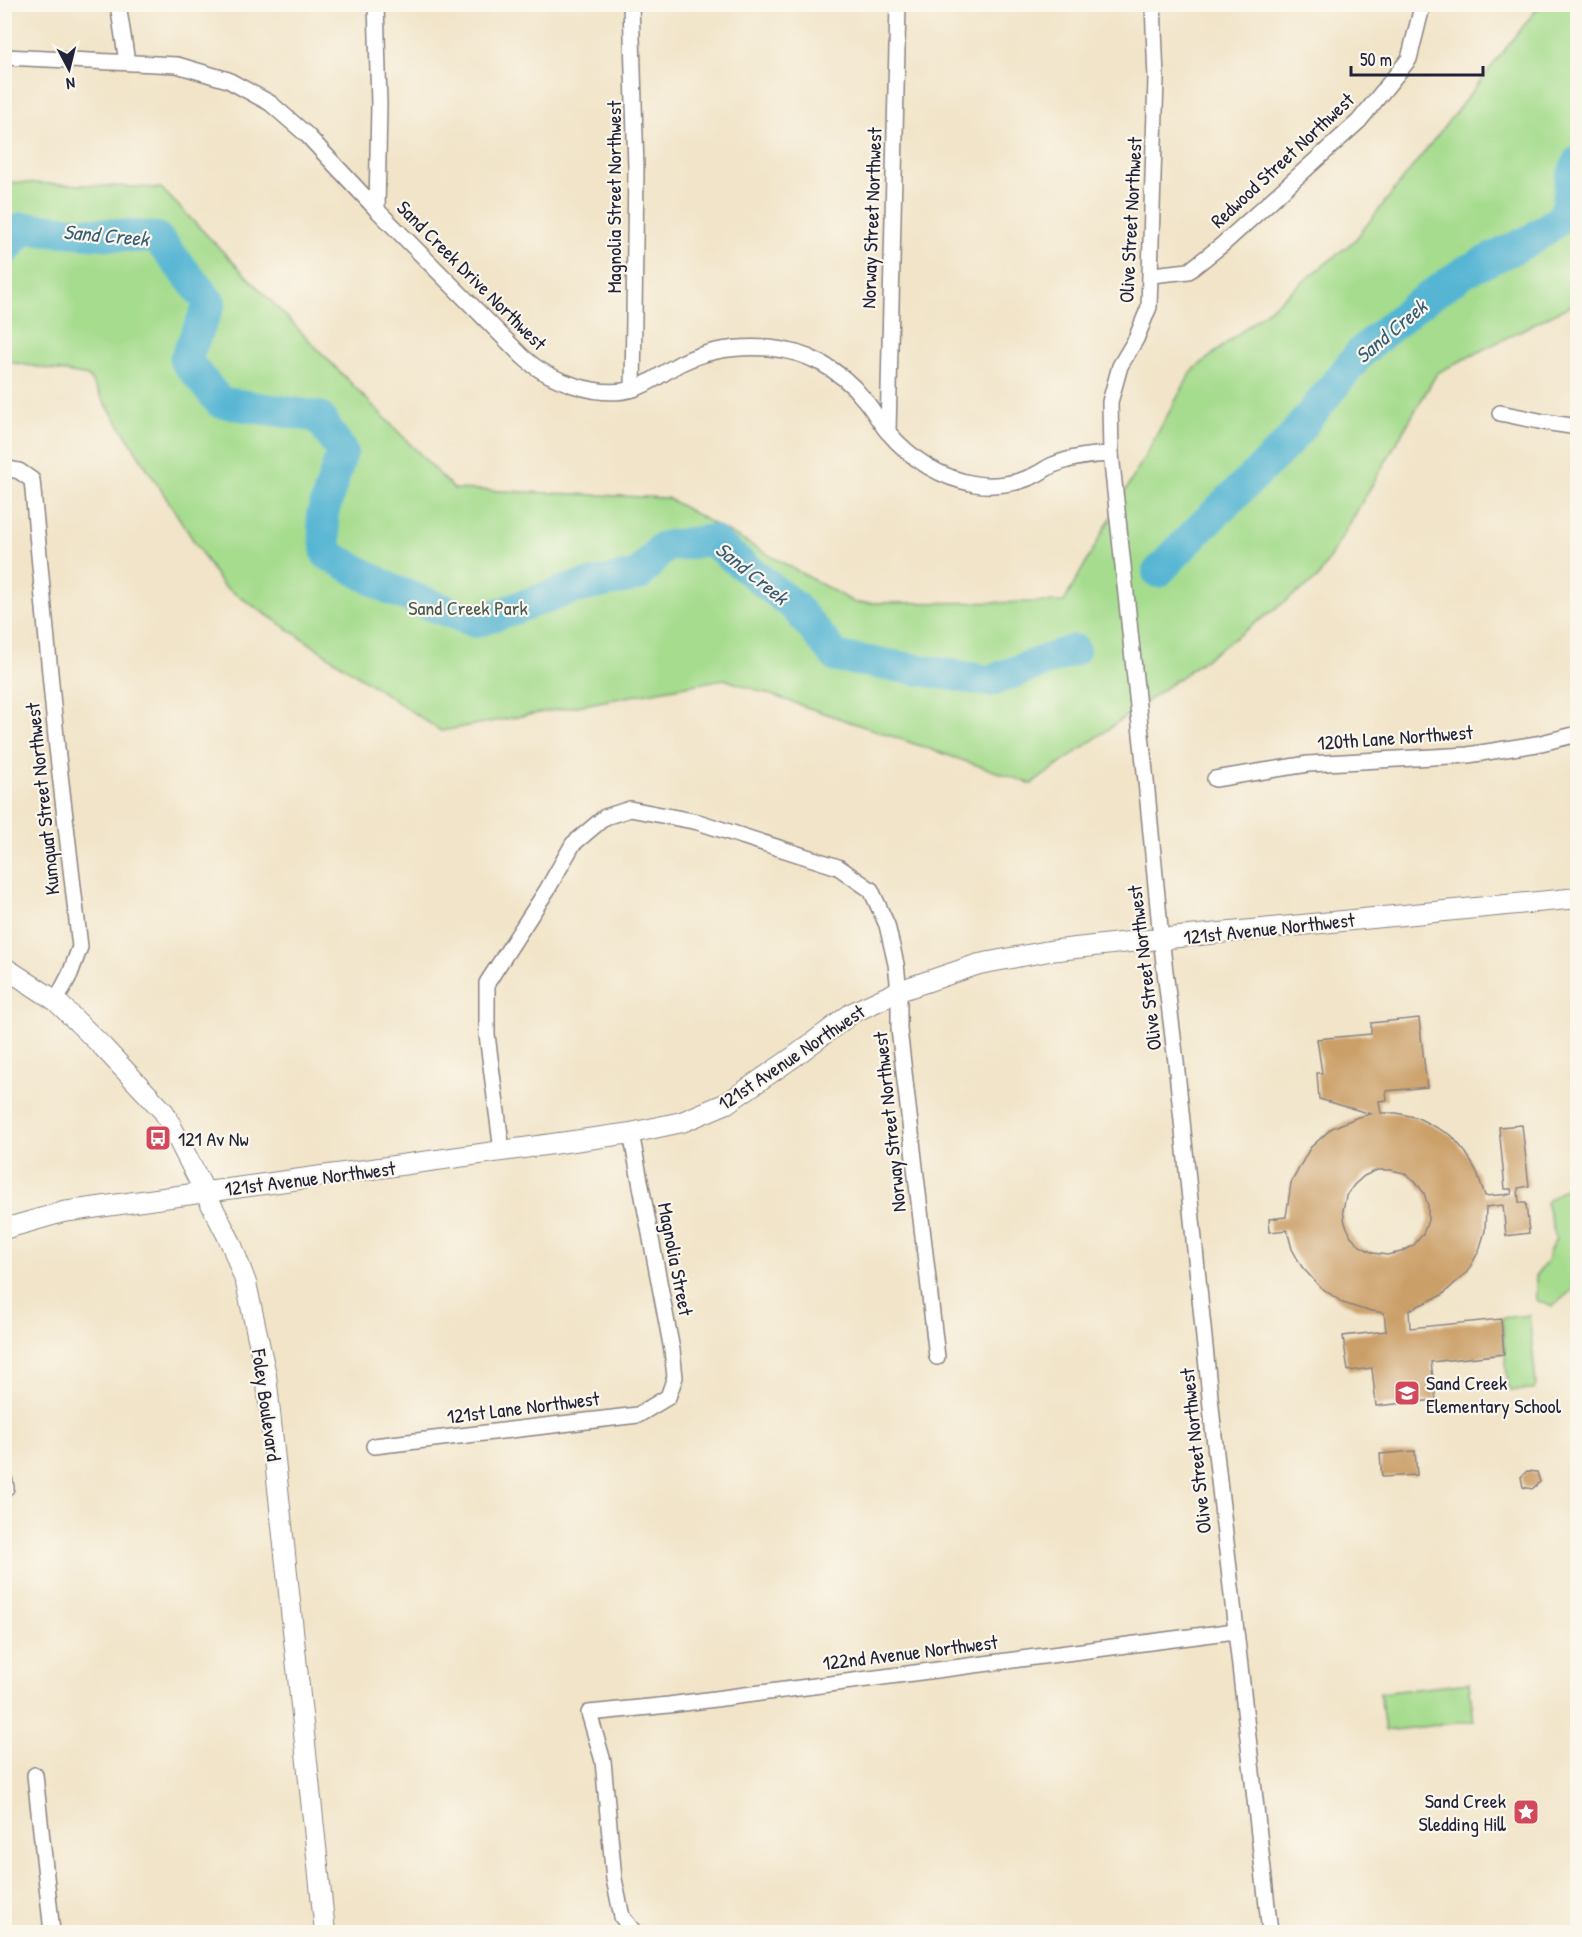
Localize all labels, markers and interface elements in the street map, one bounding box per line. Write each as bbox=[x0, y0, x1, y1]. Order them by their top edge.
north arrow bbox=[39, 39, 99, 99]
scale bar bbox=[1351, 39, 1483, 77]
text: 50 m bbox=[1360, 47, 1392, 72]
text: N bbox=[65, 72, 76, 95]
street label: Redwood Street Northwest bbox=[1204, 86, 1361, 234]
street label: Magnolia Street Northwest bbox=[600, 100, 627, 293]
street label: Norway Street Northwest bbox=[854, 126, 888, 309]
street label: Olive Street Northwest bbox=[1112, 135, 1148, 304]
street label: Sand Creek Drive Northwest bbox=[391, 194, 554, 357]
water label: Sand Creek bbox=[62, 217, 152, 253]
water label: Sand Creek bbox=[1349, 291, 1435, 370]
water label: Sand Creek bbox=[710, 535, 796, 613]
park label: Sand Creek Park bbox=[408, 594, 528, 621]
street label: Kumquat Street Northwest bbox=[18, 700, 66, 897]
street label: 120th Lane Northwest bbox=[1316, 718, 1475, 756]
street label: Olive Street Northwest bbox=[1120, 883, 1168, 1052]
street label: 121st Avenue Northwest bbox=[1182, 905, 1357, 950]
street label: 121st Avenue Northwest bbox=[712, 997, 871, 1116]
street label: Norway Street Northwest bbox=[866, 1029, 912, 1214]
bus stop icon: 121 Av Nw bbox=[143, 1123, 173, 1153]
place label: 121 Av Nw bbox=[178, 1125, 249, 1152]
street label: 121st Avenue Northwest bbox=[223, 1154, 398, 1202]
street label: Magnolia Street bbox=[652, 1200, 700, 1319]
street label: Foley Boulevard bbox=[246, 1346, 288, 1463]
street label: Olive Street Northwest bbox=[1173, 1366, 1217, 1535]
place label: Sand Creek Elementary School bbox=[1426, 1369, 1562, 1419]
school or university icon: Sand Creek Elementary School bbox=[1392, 1378, 1422, 1408]
street label: 121st Lane Northwest bbox=[445, 1384, 602, 1430]
street label: 122nd Avenue Northwest bbox=[821, 1628, 1000, 1676]
place label: Sand Creek Sledding Hill bbox=[1418, 1787, 1506, 1837]
place icon: Sand Creek Sledding Hill bbox=[1511, 1797, 1541, 1827]

